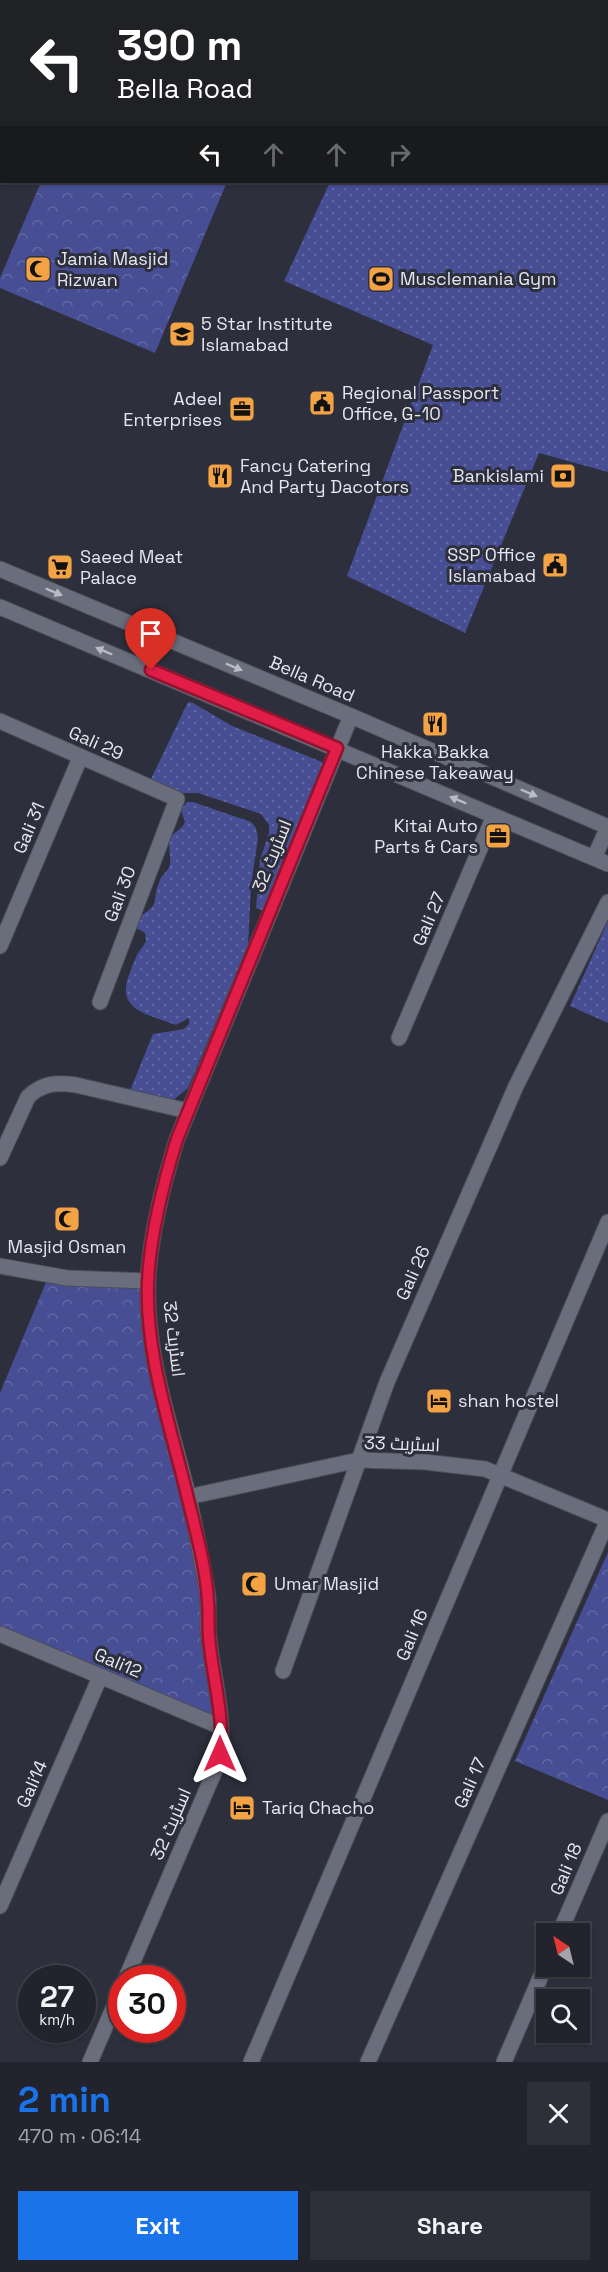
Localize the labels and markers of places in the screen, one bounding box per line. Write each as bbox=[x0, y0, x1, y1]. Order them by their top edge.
place label: Jamia Masjid Rizwan bbox=[57, 247, 168, 291]
mosque icon: Jamia Masjid Rizwan bbox=[23, 254, 53, 284]
sports icon: Musclemania Gym bbox=[366, 264, 396, 294]
place label: Musclemania Gym bbox=[400, 267, 557, 290]
place label: 5 Star Institute Islamabad bbox=[201, 312, 333, 356]
school or university icon: 5 Star Institute Islamabad bbox=[167, 319, 197, 349]
place label: Regional Passport Office, G-10 bbox=[342, 381, 499, 425]
place label: Adeel Enterprises bbox=[123, 387, 222, 431]
public building icon: Regional Passport Office, G-10 bbox=[307, 388, 337, 418]
office icon: Adeel Enterprises bbox=[227, 394, 257, 424]
place label: Fancy Catering And Party Dacotors bbox=[240, 454, 409, 498]
restaurant icon: Fancy Catering And Party Dacotors bbox=[205, 461, 235, 491]
bank icon: Bankislami bbox=[548, 461, 578, 491]
place label: Bankislami bbox=[452, 464, 544, 487]
place label: SSP Office Islamabad bbox=[447, 543, 536, 587]
place label: Saeed Meat Palace bbox=[80, 545, 183, 589]
public building icon: SSP Office Islamabad bbox=[540, 550, 570, 580]
supermarket icon: Saeed Meat Palace bbox=[45, 552, 75, 582]
pin bbox=[125, 608, 176, 670]
restaurant icon: Hakka Bakka Chinese Takeaway bbox=[420, 709, 450, 739]
place label: Hakka Bakka Chinese Takeaway bbox=[356, 740, 514, 784]
place label: Kitai Auto Parts & Cars bbox=[374, 814, 478, 858]
office icon: Kitai Auto Parts & Cars bbox=[483, 821, 513, 851]
mosque icon: Masjid Osman bbox=[52, 1204, 82, 1234]
place label: Masjid Osman bbox=[8, 1235, 126, 1258]
hotel icon: shan hostel bbox=[424, 1386, 454, 1416]
place label: shan hostel bbox=[458, 1389, 559, 1412]
mosque icon: Umar Masjid bbox=[239, 1569, 269, 1599]
place label: Umar Masjid bbox=[274, 1572, 379, 1595]
hotel icon: Tariq Chacho bbox=[227, 1793, 257, 1823]
place label: Tariq Chacho bbox=[262, 1796, 374, 1819]

